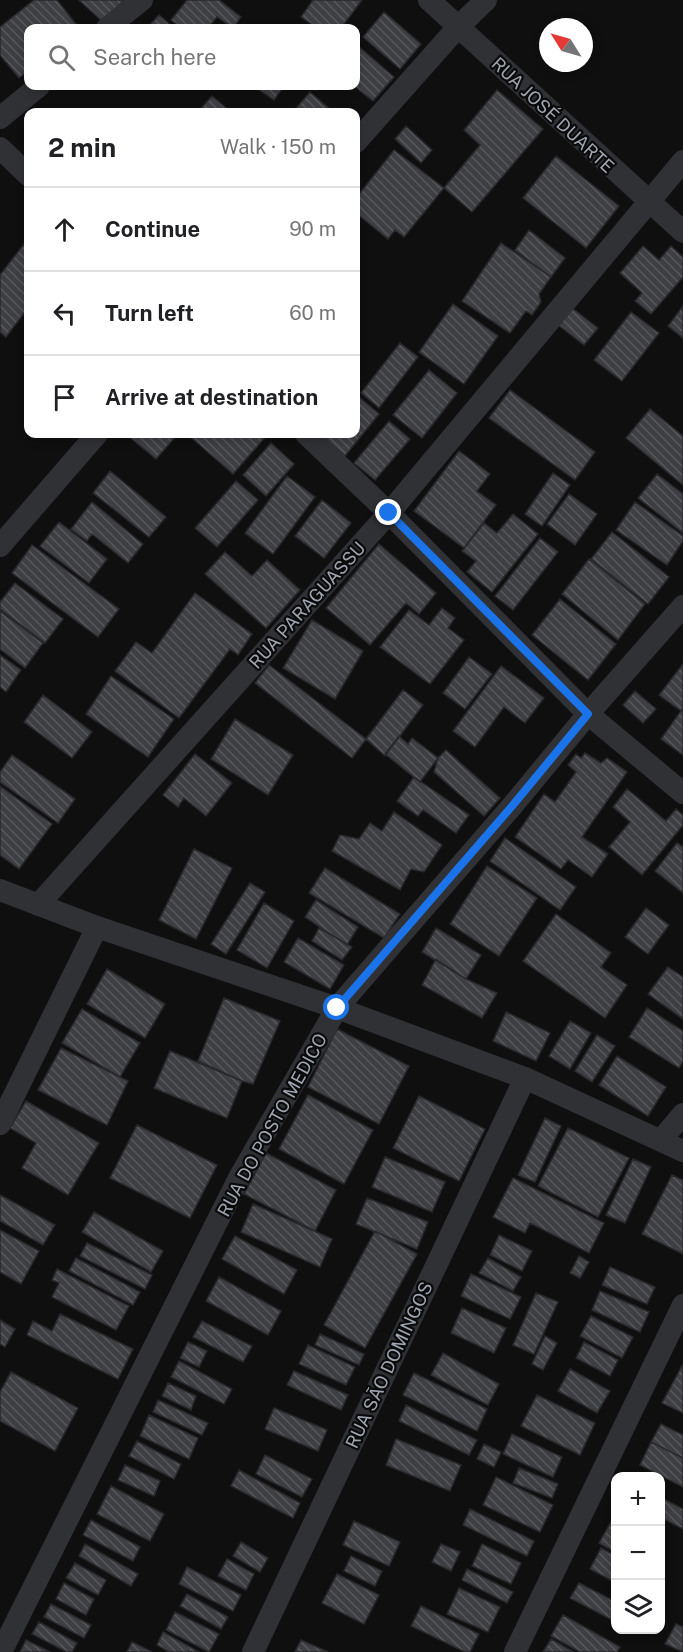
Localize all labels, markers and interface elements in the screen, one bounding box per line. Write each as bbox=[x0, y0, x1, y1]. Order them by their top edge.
north arrow bbox=[539, 18, 593, 72]
search box bbox=[24, 24, 360, 90]
icon: search bbox=[45, 41, 78, 74]
text: Search here bbox=[93, 44, 217, 70]
street label: RUA JOSÉ DUARTE bbox=[487, 52, 619, 177]
text: 2 min bbox=[48, 132, 116, 163]
text: Walk · 150 m bbox=[220, 135, 336, 159]
icon: ahead bbox=[48, 213, 81, 246]
text: Continue bbox=[105, 216, 200, 242]
text: 90 m bbox=[289, 217, 336, 241]
icon: left bbox=[48, 297, 81, 330]
text: Turn left bbox=[105, 300, 194, 326]
text: 60 m bbox=[289, 301, 336, 325]
icon: arrive bbox=[48, 381, 81, 414]
text: Arrive at destination bbox=[105, 384, 318, 410]
route end bbox=[375, 499, 401, 525]
street label: RUA PARAGUASSU bbox=[245, 537, 369, 673]
route start bbox=[323, 994, 349, 1020]
street label: RUA DO POSTO MEDICO bbox=[213, 1030, 331, 1220]
street label: RUA SÃO DOMINGOS bbox=[340, 1278, 437, 1452]
map controls bbox=[611, 1472, 665, 1634]
button: + bbox=[611, 1472, 665, 1526]
button: − bbox=[611, 1526, 665, 1580]
button: layers bbox=[611, 1580, 665, 1634]

